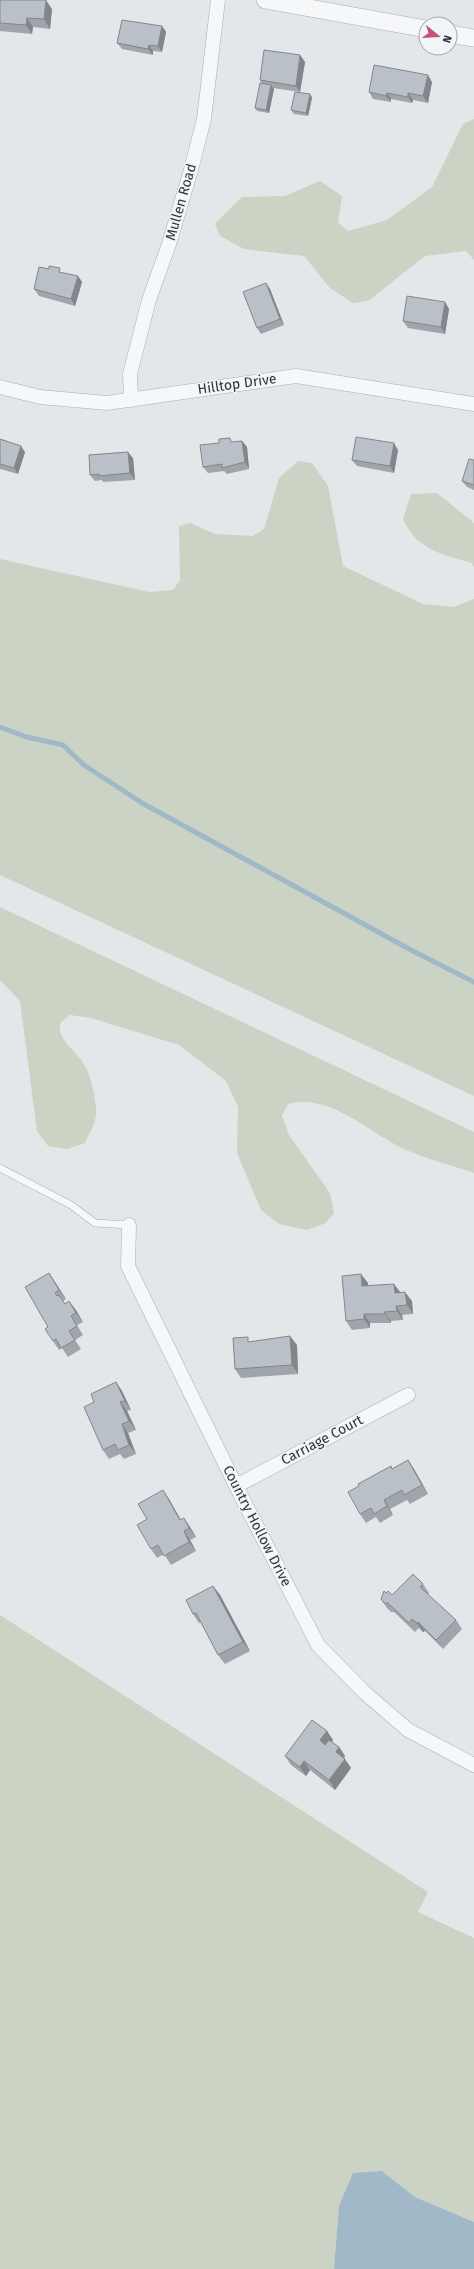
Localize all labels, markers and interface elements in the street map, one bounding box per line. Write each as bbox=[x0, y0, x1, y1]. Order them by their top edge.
north arrow bbox=[418, 16, 458, 56]
text: N bbox=[440, 33, 454, 44]
street label: Mullen Road bbox=[162, 162, 200, 242]
street label: Hilltop Drive bbox=[196, 370, 278, 398]
street label: Carriage Court bbox=[278, 1411, 367, 1469]
street label: Country Hollow Drive bbox=[219, 1463, 295, 1589]

